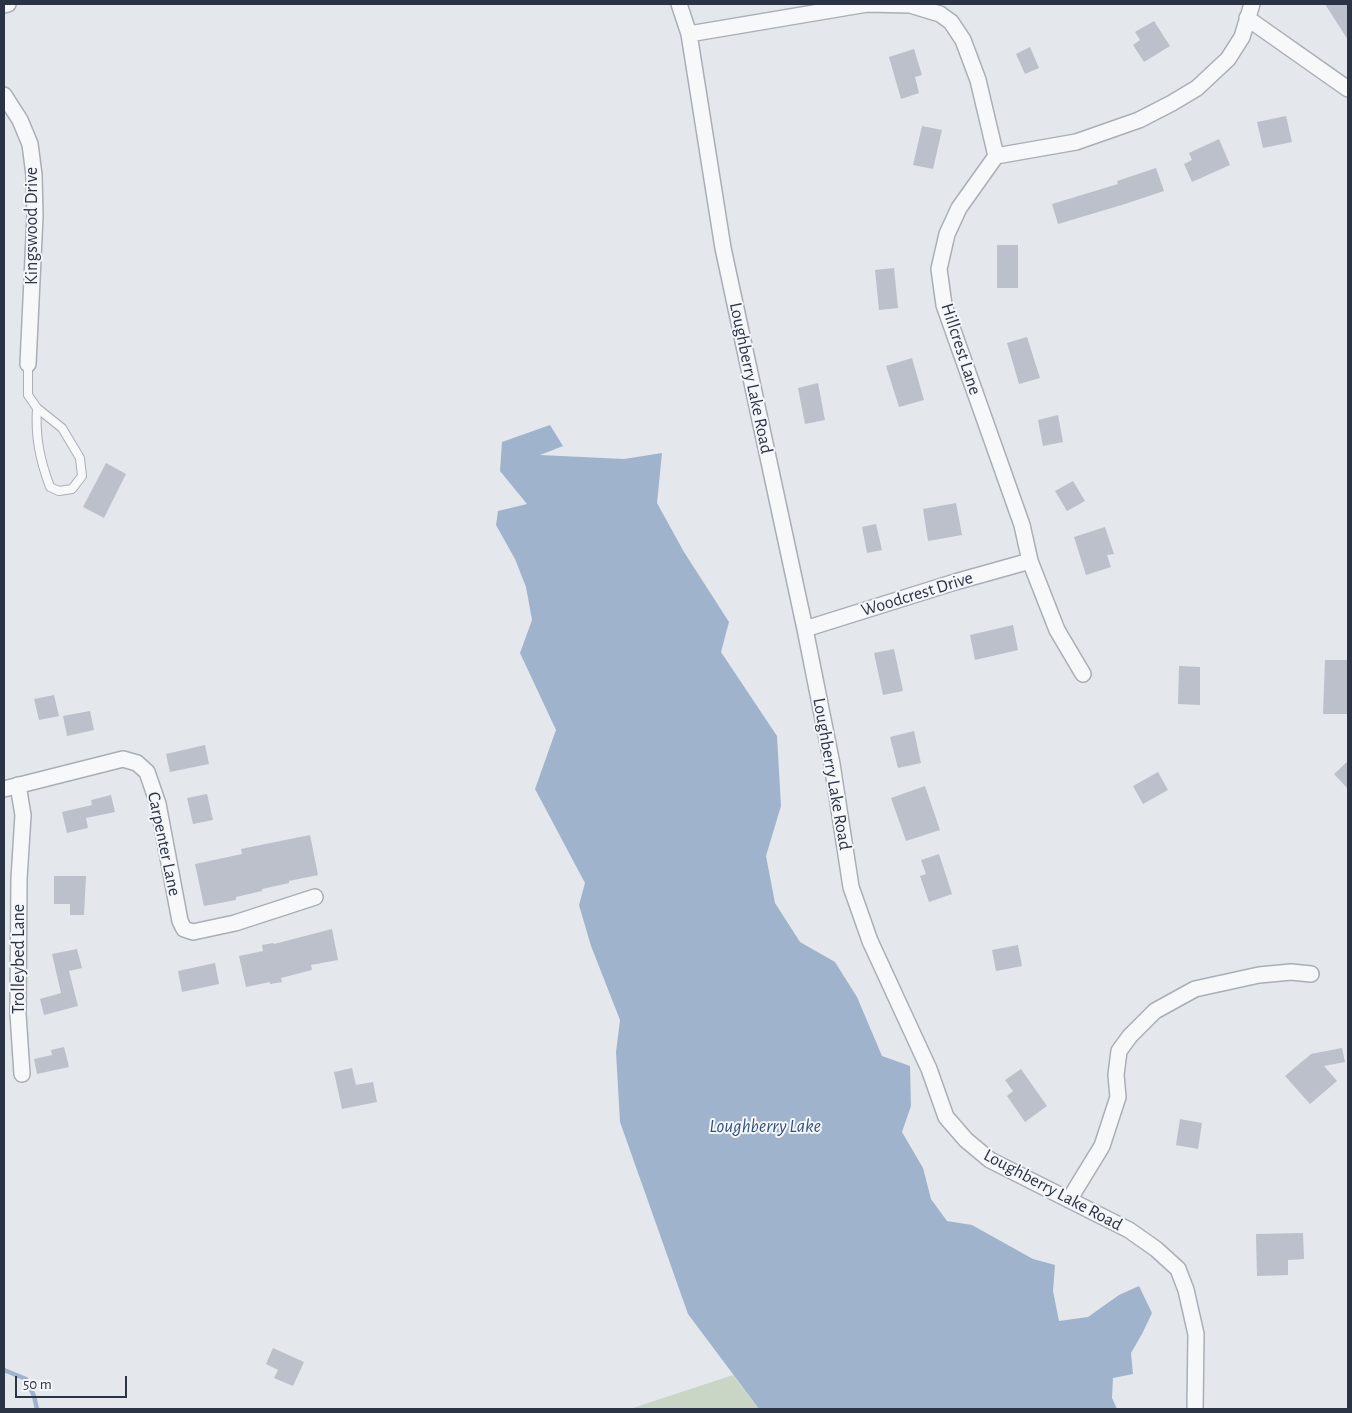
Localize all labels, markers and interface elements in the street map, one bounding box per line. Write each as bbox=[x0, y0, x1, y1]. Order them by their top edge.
street label: Kingswood Drive bbox=[21, 167, 43, 285]
street label: Loughberry Lake Road bbox=[724, 300, 778, 456]
street label: Hillcrest Lane bbox=[936, 300, 986, 398]
street label: Woodcrest Drive bbox=[858, 567, 976, 621]
street label: Loughberry Lake Road bbox=[808, 696, 856, 852]
street label: Carpenter Lane bbox=[142, 790, 186, 898]
street label: Trolleybed Lane bbox=[8, 904, 30, 1014]
water label: Loughberry Lake bbox=[709, 1115, 821, 1137]
street label: Loughberry Lake Road bbox=[980, 1144, 1126, 1236]
scale bar bbox=[18, 1366, 130, 1398]
text: 50 m bbox=[23, 1377, 52, 1392]

